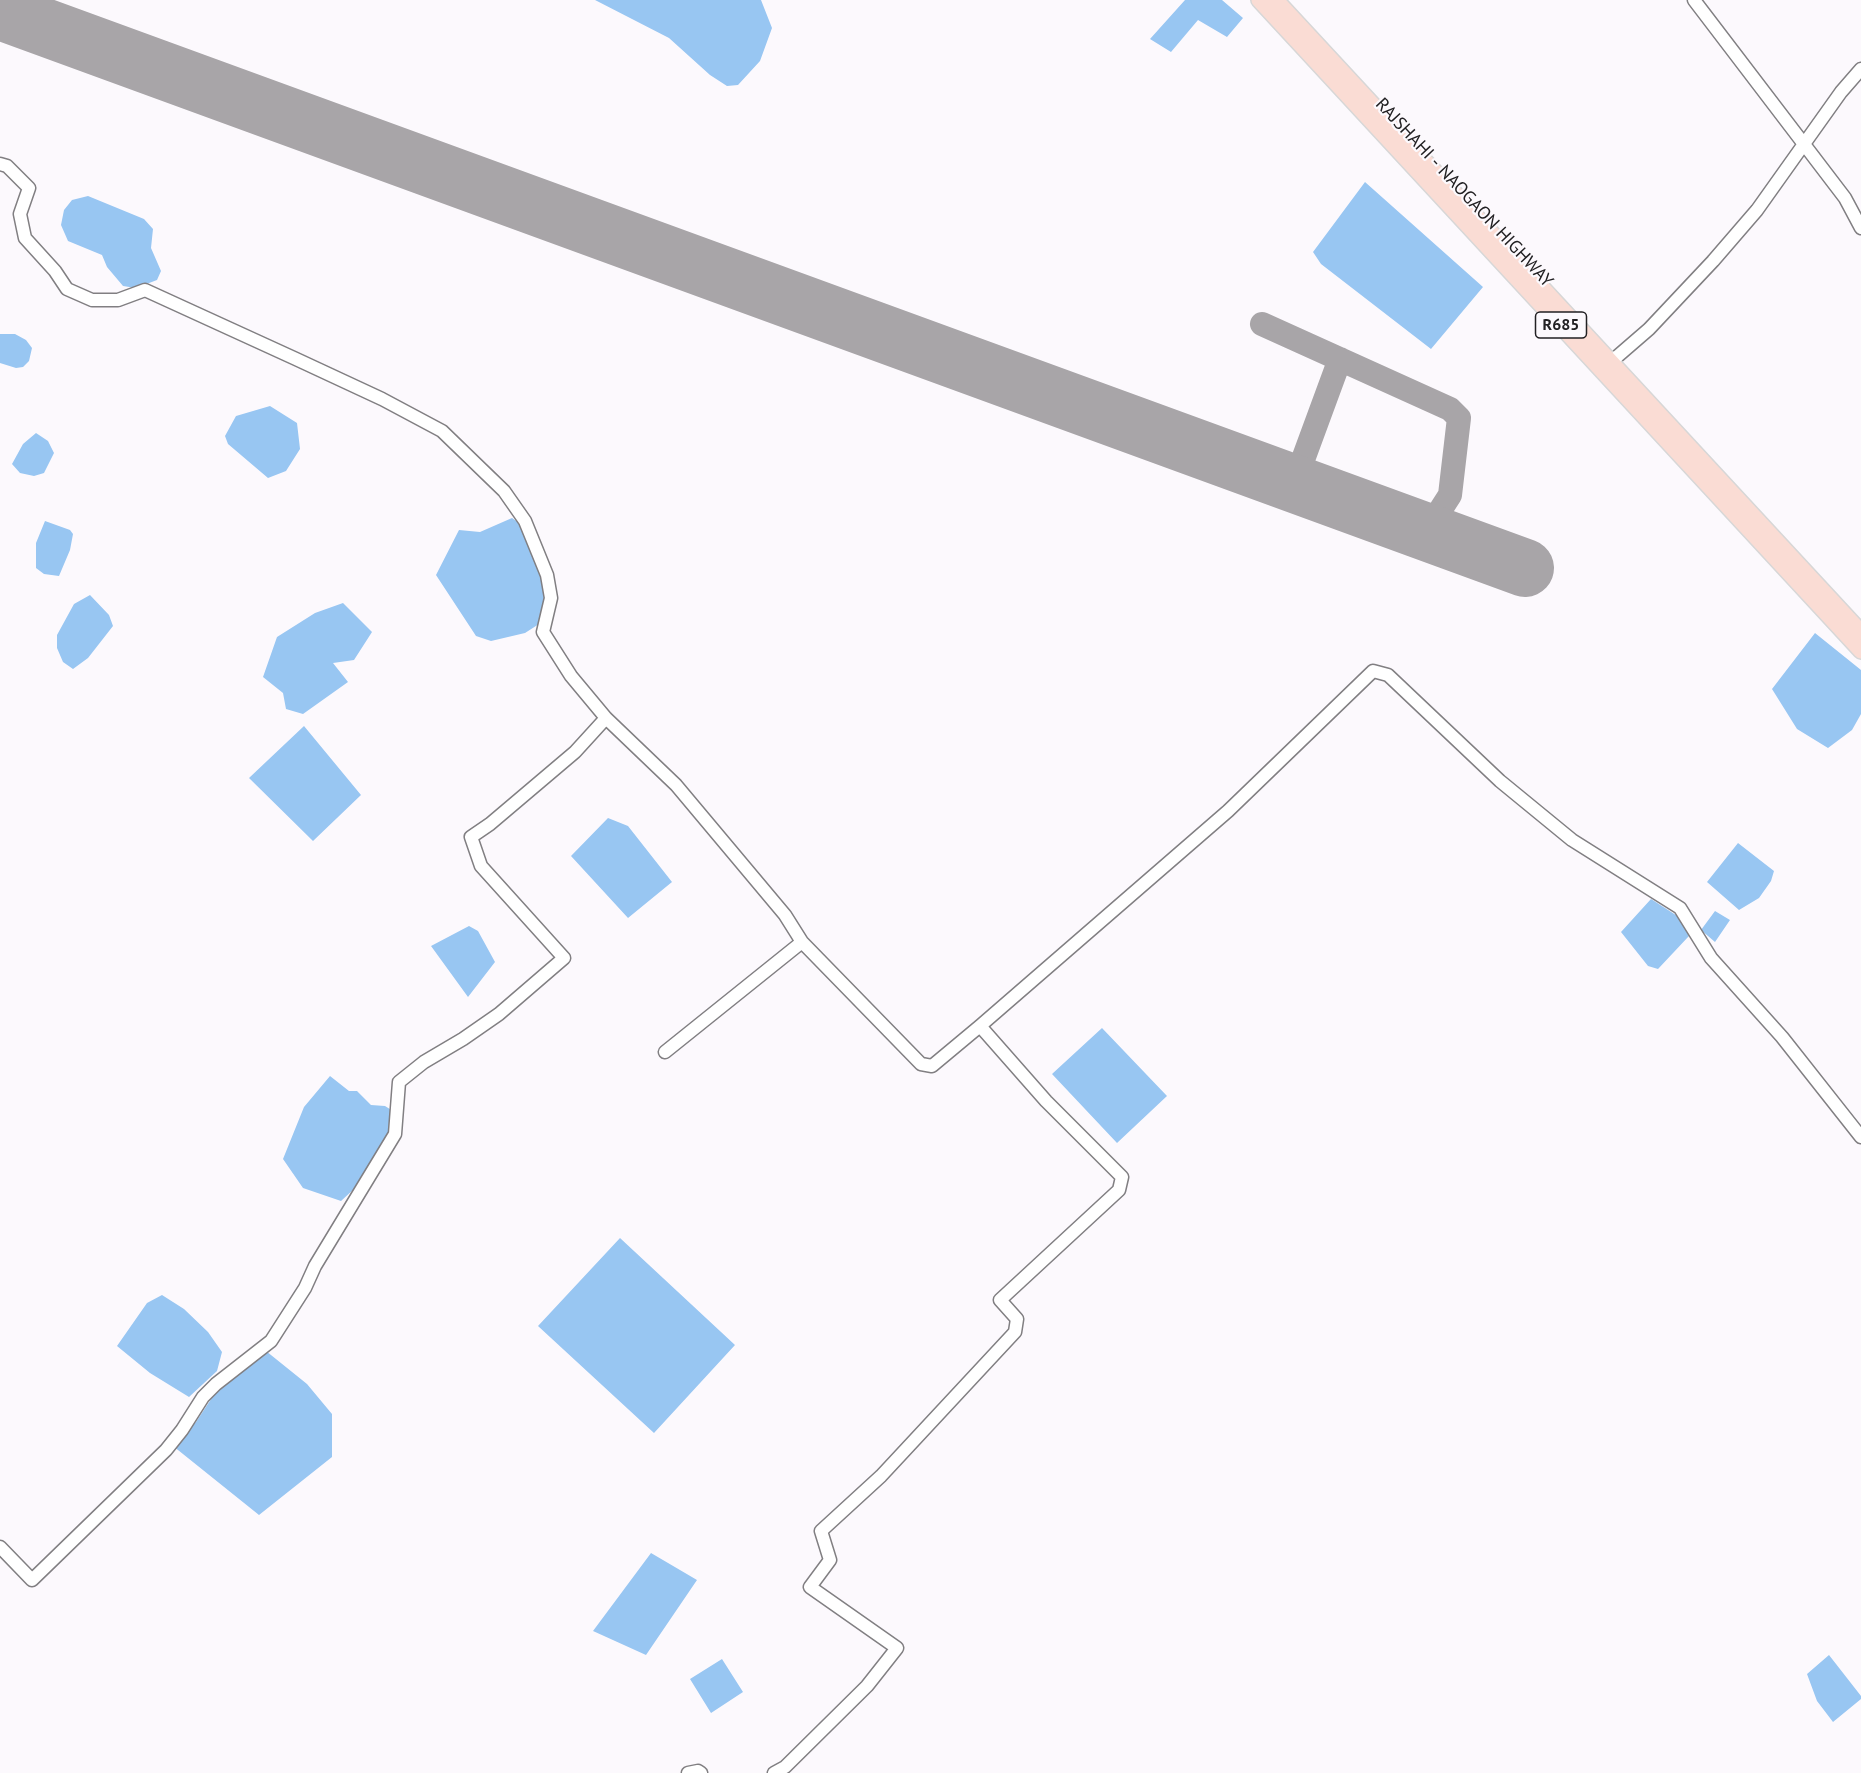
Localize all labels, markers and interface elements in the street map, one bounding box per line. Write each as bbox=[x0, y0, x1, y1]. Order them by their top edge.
street label: RAJSHAHI - NAOGAON HIGHWAY bbox=[1371, 94, 1557, 292]
road number: R685 bbox=[1536, 312, 1586, 338]

